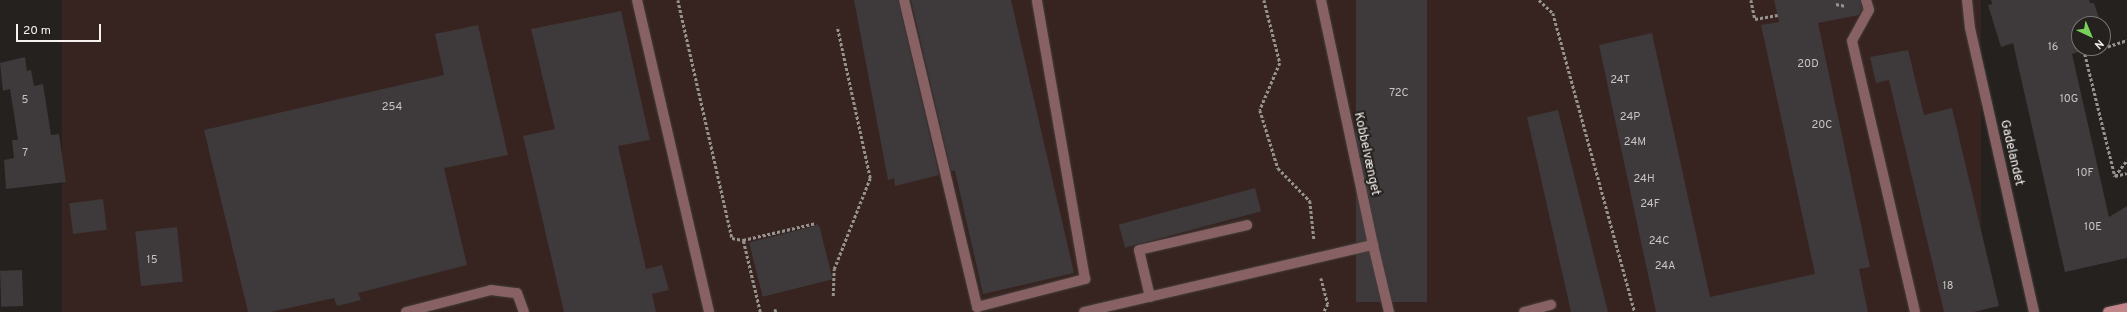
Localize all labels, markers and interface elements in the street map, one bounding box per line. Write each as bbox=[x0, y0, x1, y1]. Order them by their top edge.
scale bar bbox=[18, 16, 103, 42]
north arrow bbox=[2071, 16, 2111, 56]
text: 20 m bbox=[23, 23, 51, 39]
text: N bbox=[2091, 36, 2106, 52]
house number: 16 bbox=[2048, 40, 2058, 54]
house number: 20D bbox=[1797, 57, 1819, 71]
house number: 24T bbox=[1610, 73, 1630, 87]
house number: 72C bbox=[1389, 86, 1409, 100]
house number: 10G bbox=[2060, 92, 2078, 106]
house number: 5 bbox=[22, 93, 28, 107]
house number: 254 bbox=[382, 100, 402, 114]
house number: 24P bbox=[1620, 110, 1640, 124]
street label: Kobbelvænget bbox=[1350, 111, 1382, 197]
house number: 20C bbox=[1812, 118, 1832, 132]
street label: Gadelandet bbox=[1996, 118, 2026, 188]
house number: 24M bbox=[1624, 135, 1646, 149]
house number: 7 bbox=[22, 146, 28, 160]
house number: 10F bbox=[2076, 166, 2094, 180]
house number: 24H bbox=[1633, 172, 1655, 186]
house number: 24F bbox=[1640, 197, 1660, 211]
house number: 10E bbox=[2084, 220, 2102, 234]
house number: 24C bbox=[1649, 234, 1669, 248]
house number: 15 bbox=[147, 253, 157, 267]
house number: 24A bbox=[1655, 259, 1675, 273]
house number: 18 bbox=[1943, 279, 1953, 293]

